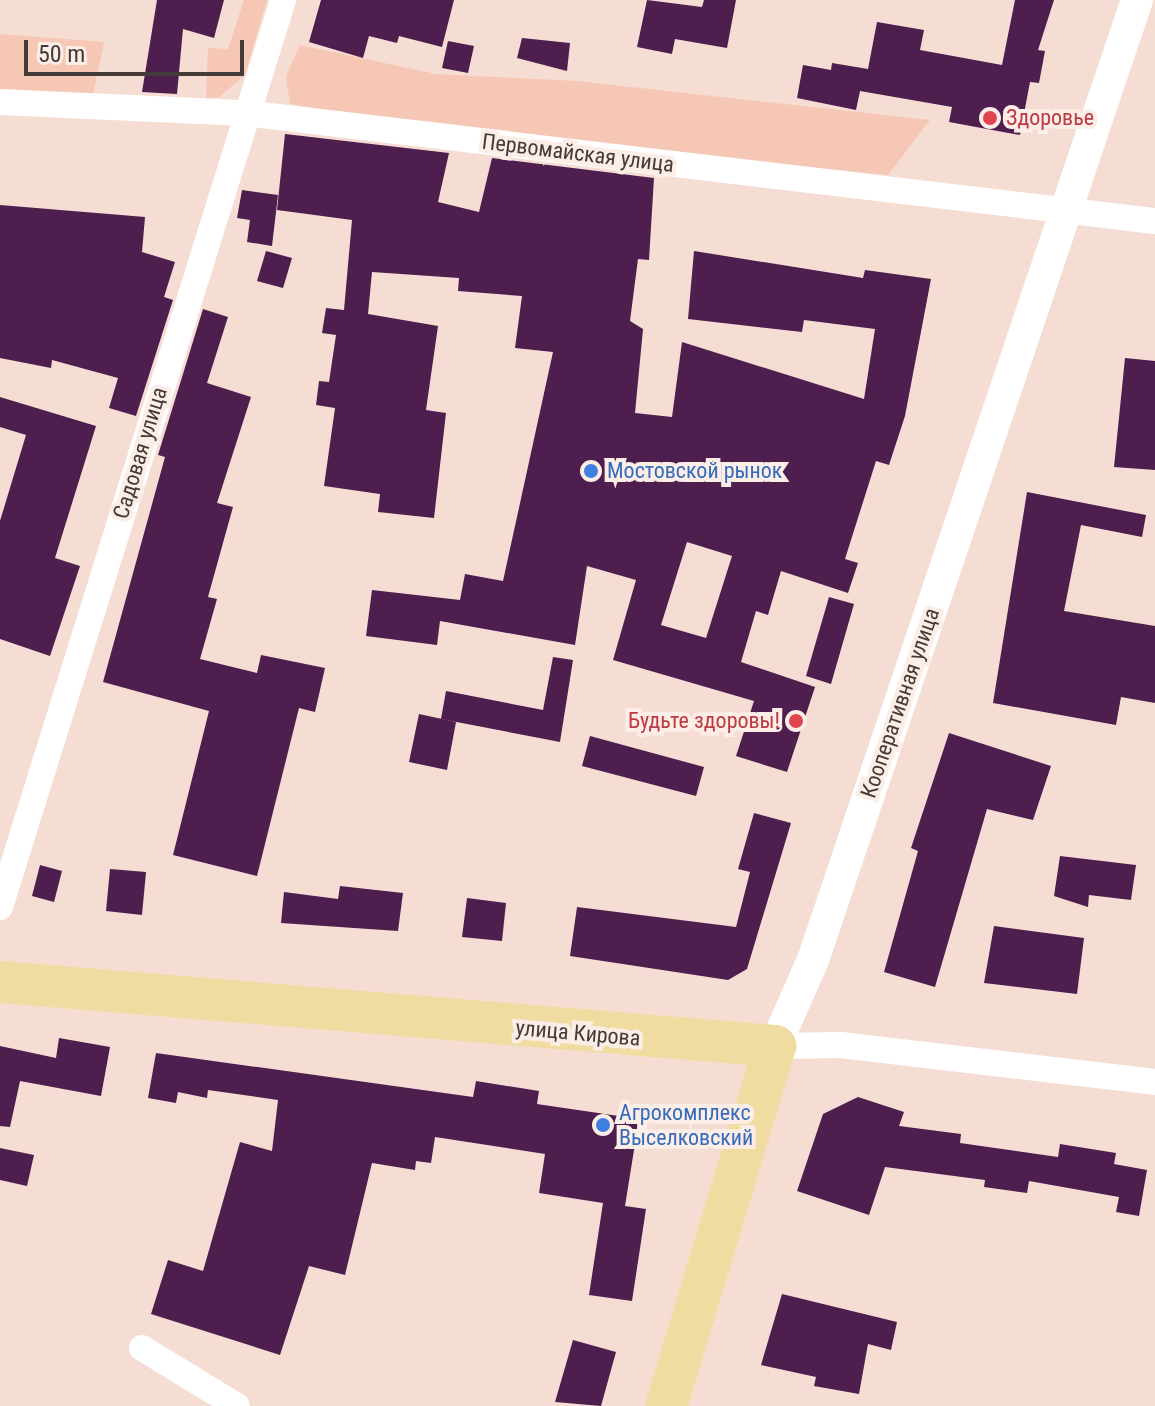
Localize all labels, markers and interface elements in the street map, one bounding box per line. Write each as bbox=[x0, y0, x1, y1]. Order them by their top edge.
scale bar bbox=[28, 24, 248, 74]
text: 50 m bbox=[38, 40, 85, 68]
place label: Здоровье bbox=[1006, 105, 1094, 131]
marker: Здоровье bbox=[981, 109, 999, 127]
street label: Первомайская улица bbox=[481, 128, 675, 178]
street label: Садовая улица bbox=[107, 384, 173, 522]
place label: Мостовской рынок bbox=[607, 458, 782, 484]
marker: Мостовской рынок bbox=[582, 462, 600, 480]
street label: Кооперативная улица bbox=[855, 605, 945, 801]
place label: Будьте здоровы! bbox=[628, 708, 780, 734]
marker: Будьте здоровы! bbox=[787, 712, 805, 730]
street label: улица Кирова bbox=[515, 1014, 641, 1052]
place label: Агрокомплекс Выселковский bbox=[619, 1099, 753, 1150]
marker: Агрокомплекс Выселковский bbox=[594, 1116, 612, 1134]

